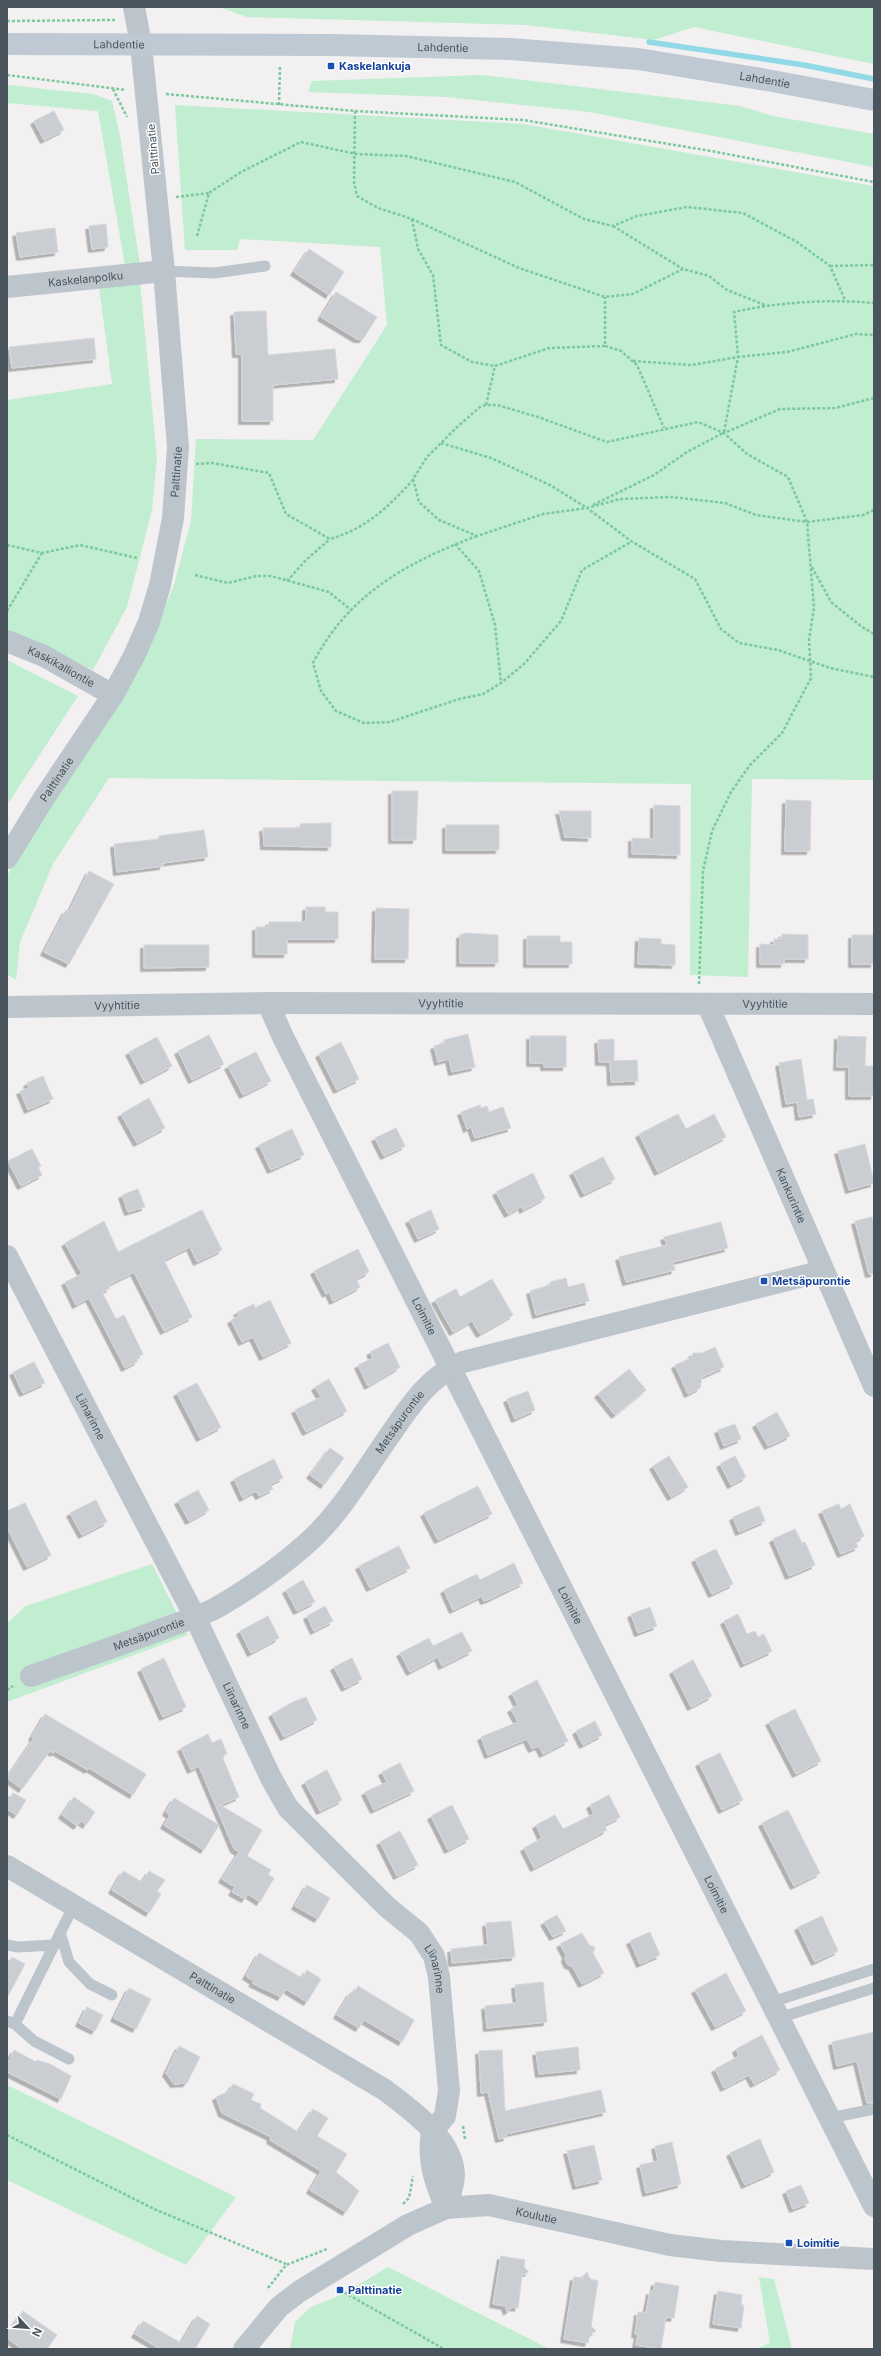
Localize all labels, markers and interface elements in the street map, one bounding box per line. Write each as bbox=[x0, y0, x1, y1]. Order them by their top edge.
street label: Lahdentie bbox=[93, 37, 145, 51]
street label: Lahdentie bbox=[417, 40, 469, 55]
place label: Kaskelankuja bbox=[339, 59, 411, 73]
marker: Kaskelankuja bbox=[326, 61, 336, 71]
street label: Lahdentie bbox=[738, 69, 791, 91]
street label: Palttinatie bbox=[144, 123, 162, 175]
street label: Kaskelanpolku bbox=[47, 268, 124, 290]
street label: Palttinatie bbox=[167, 446, 185, 498]
street label: Kaskikalliontie bbox=[26, 643, 97, 690]
street label: Palttinatie bbox=[37, 754, 77, 804]
street label: Vyyhtitie bbox=[418, 996, 464, 1010]
street label: Vyyhtitie bbox=[742, 997, 788, 1011]
street label: Vyyhtitie bbox=[94, 998, 140, 1013]
street label: Kankurintie bbox=[773, 1166, 809, 1225]
place label: Metsäpurontie bbox=[772, 1274, 851, 1288]
marker: Metsäpurontie bbox=[759, 1276, 769, 1286]
street label: Loimitie bbox=[409, 1295, 440, 1337]
street label: Metsäpurontie bbox=[372, 1387, 427, 1456]
street label: Liinarinne bbox=[73, 1391, 109, 1442]
street label: Loimitie bbox=[555, 1584, 586, 1627]
street label: Metsäpurontie bbox=[111, 1615, 186, 1654]
street label: Liinarinne bbox=[220, 1680, 254, 1732]
street label: Loimitie bbox=[701, 1873, 732, 1916]
street label: Liinarinne bbox=[421, 1942, 447, 1994]
street label: Palttinatie bbox=[187, 1969, 238, 2007]
street label: Koulutie bbox=[514, 2204, 558, 2227]
place label: Loimitie bbox=[797, 2236, 840, 2250]
marker: Loimitie bbox=[784, 2238, 794, 2248]
place label: Palttinatie bbox=[348, 2283, 402, 2297]
marker: Palttinatie bbox=[335, 2285, 345, 2295]
north arrow bbox=[8, 2308, 48, 2348]
text: N bbox=[29, 2326, 45, 2339]

